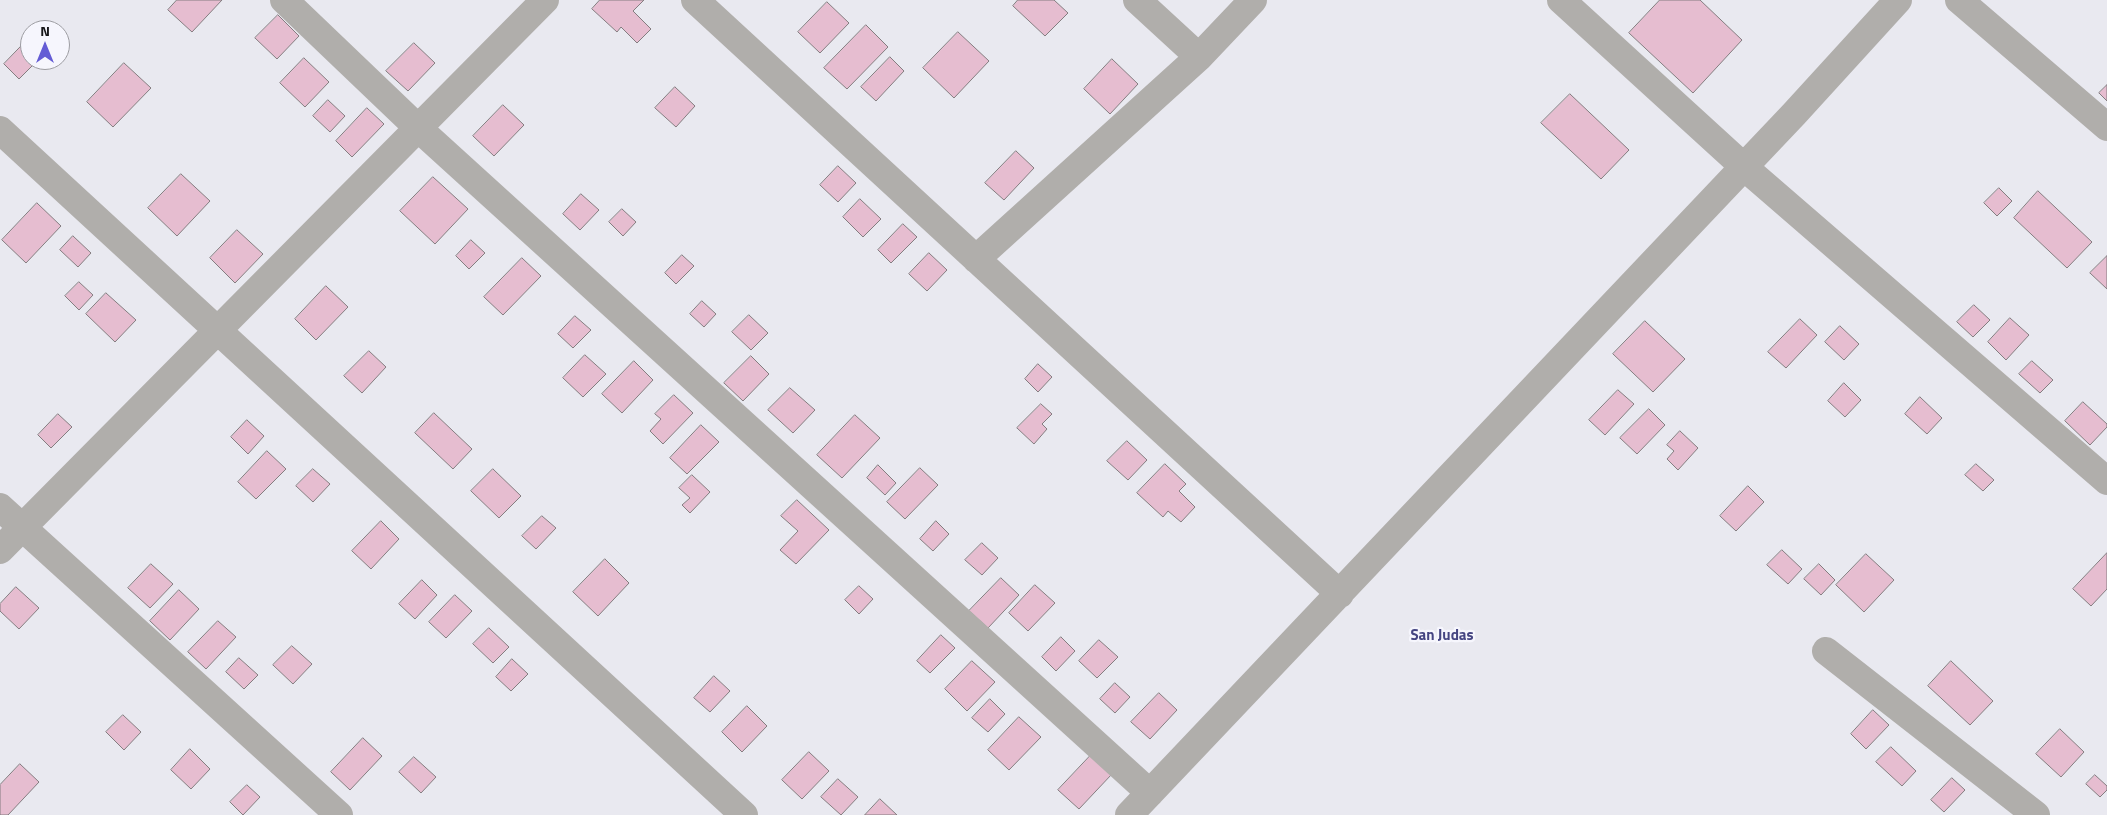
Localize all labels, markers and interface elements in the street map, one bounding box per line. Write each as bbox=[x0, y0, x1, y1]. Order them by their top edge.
north arrow bbox=[20, 20, 70, 70]
text: N bbox=[40, 20, 50, 41]
district label: San Judas bbox=[1410, 627, 1474, 645]

